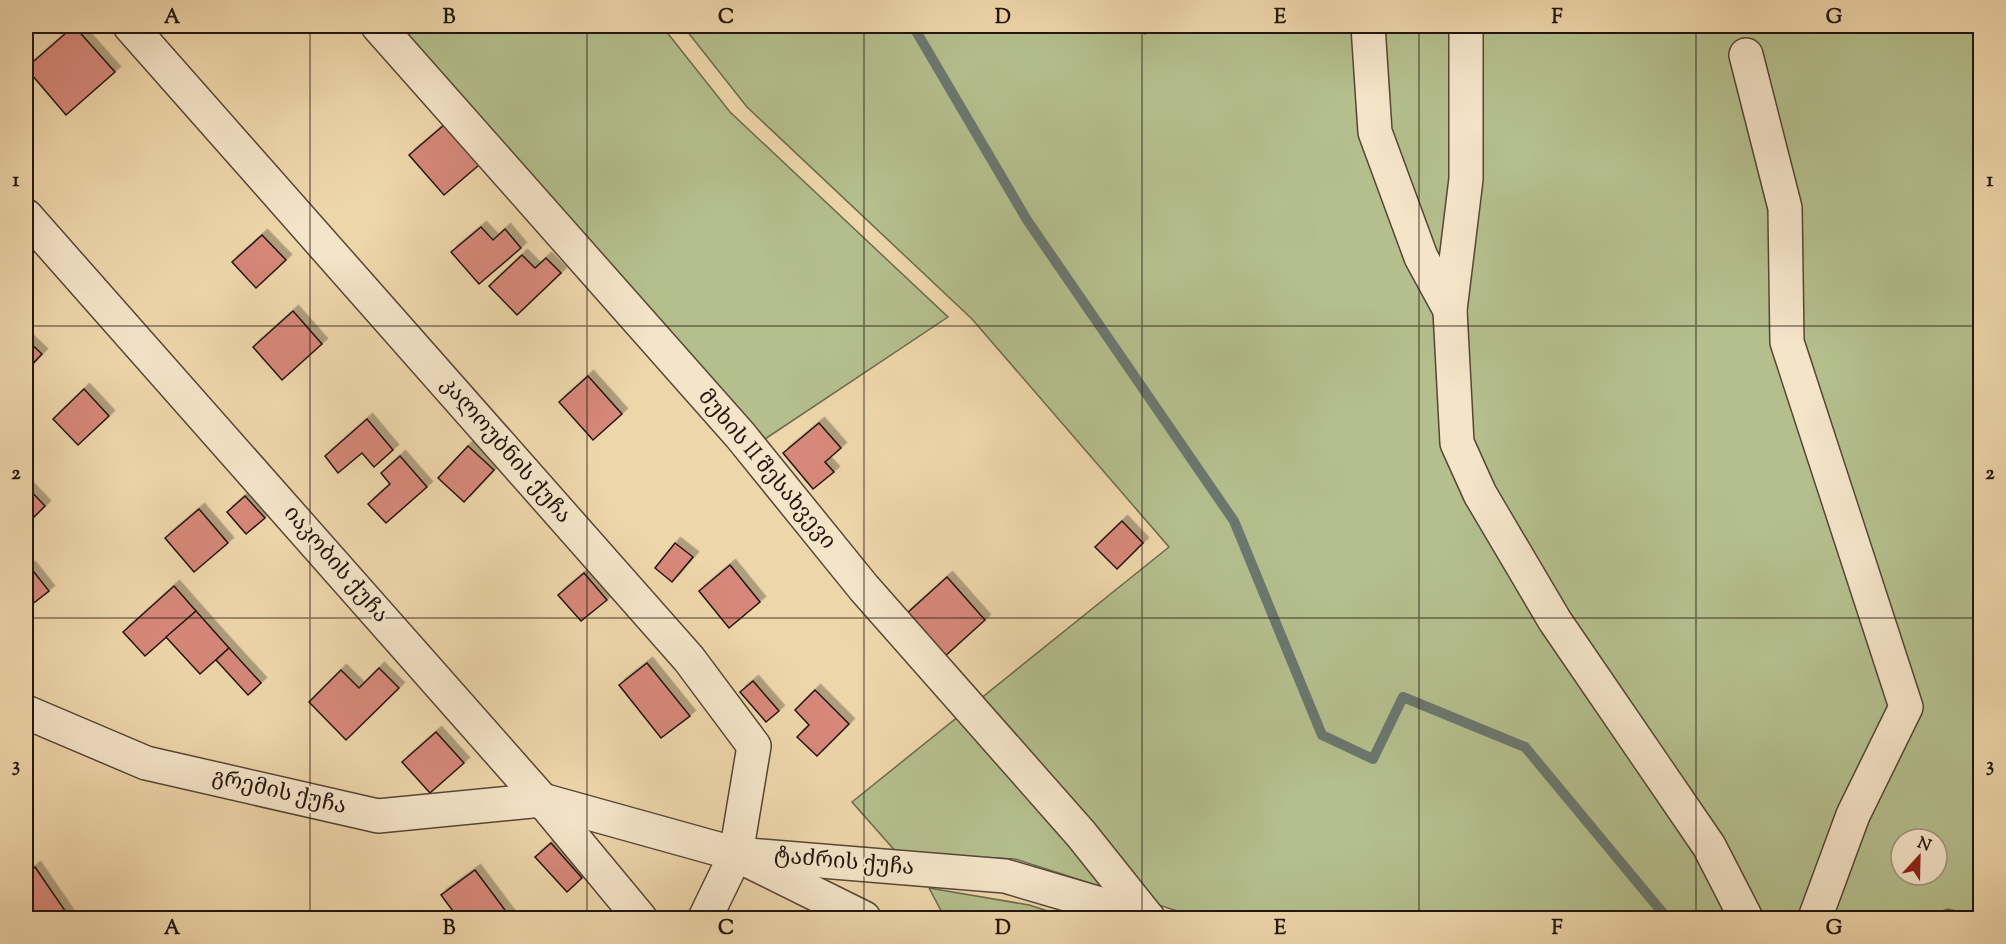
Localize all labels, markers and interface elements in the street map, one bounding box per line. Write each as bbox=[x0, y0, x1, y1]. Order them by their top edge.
text: A bbox=[164, 4, 181, 33]
text: B bbox=[443, 4, 456, 33]
text: C bbox=[718, 4, 734, 33]
text: D bbox=[995, 4, 1011, 33]
text: E bbox=[1274, 4, 1287, 33]
text: F bbox=[1551, 4, 1563, 33]
text: G bbox=[1826, 4, 1843, 33]
text: 1 bbox=[13, 167, 20, 196]
text: 1 bbox=[1987, 167, 1994, 196]
street label: კალოუბნის ქუჩა bbox=[432, 370, 578, 532]
street label: მუხის II შესახვევი bbox=[689, 383, 843, 557]
text: 2 bbox=[11, 460, 21, 489]
text: 2 bbox=[1985, 460, 1995, 489]
street label: იაკობის ქუჩა bbox=[275, 499, 395, 631]
text: 3 bbox=[12, 752, 20, 781]
text: 3 bbox=[1986, 752, 1994, 781]
street label: გრემის ქუჩა bbox=[209, 762, 349, 824]
north arrow bbox=[1889, 827, 1949, 887]
text: N bbox=[1913, 832, 1934, 859]
street label: ტაძრის ქუჩა bbox=[773, 841, 915, 885]
text: A bbox=[164, 915, 181, 944]
text: B bbox=[443, 915, 456, 944]
text: C bbox=[718, 915, 734, 944]
text: D bbox=[995, 915, 1011, 944]
text: E bbox=[1274, 915, 1287, 944]
text: F bbox=[1551, 915, 1563, 944]
text: G bbox=[1826, 915, 1843, 944]

